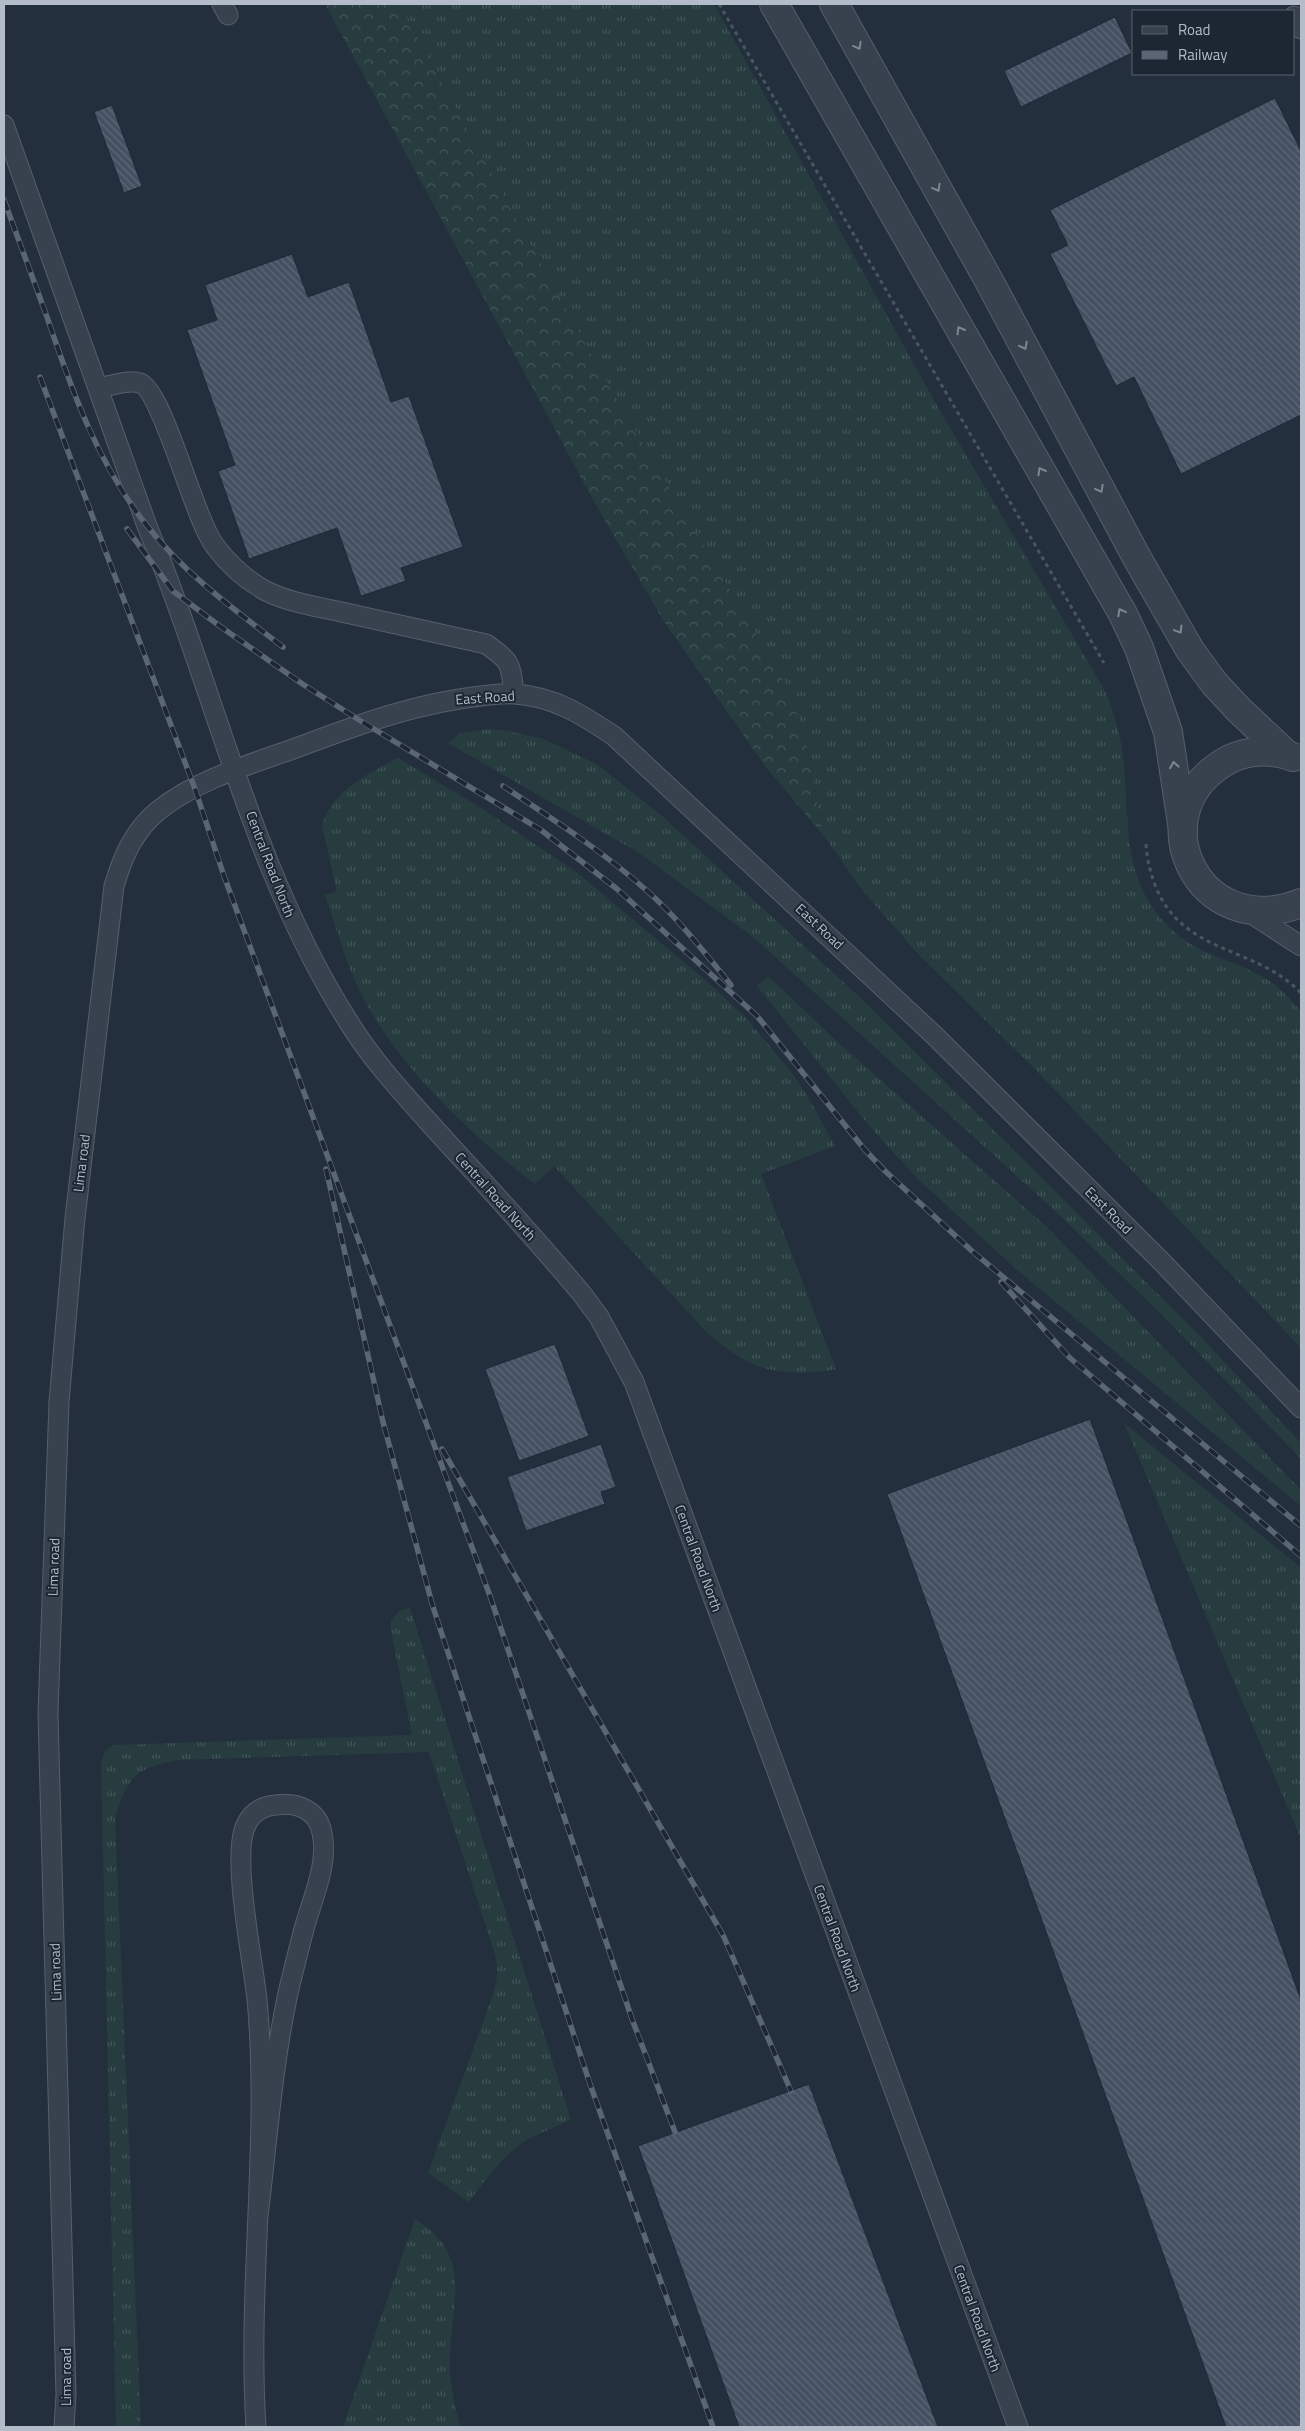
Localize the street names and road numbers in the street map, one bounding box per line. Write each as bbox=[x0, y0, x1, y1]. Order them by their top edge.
street label: East Road bbox=[455, 684, 515, 710]
street label: Central Road North bbox=[241, 808, 301, 920]
street label: East Road bbox=[791, 898, 849, 954]
street label: Lima road bbox=[67, 1133, 95, 1193]
street label: Central Road North bbox=[451, 1147, 541, 1245]
street label: East Road bbox=[1081, 1182, 1137, 1238]
street label: Central Road North bbox=[670, 1502, 728, 1614]
street label: Lima road bbox=[41, 1538, 65, 1596]
street label: Central Road North bbox=[809, 1882, 867, 1994]
street label: Lima road bbox=[43, 1943, 67, 2001]
street label: Central Road North bbox=[949, 2262, 1007, 2374]
street label: Lima road bbox=[55, 2348, 76, 2406]

